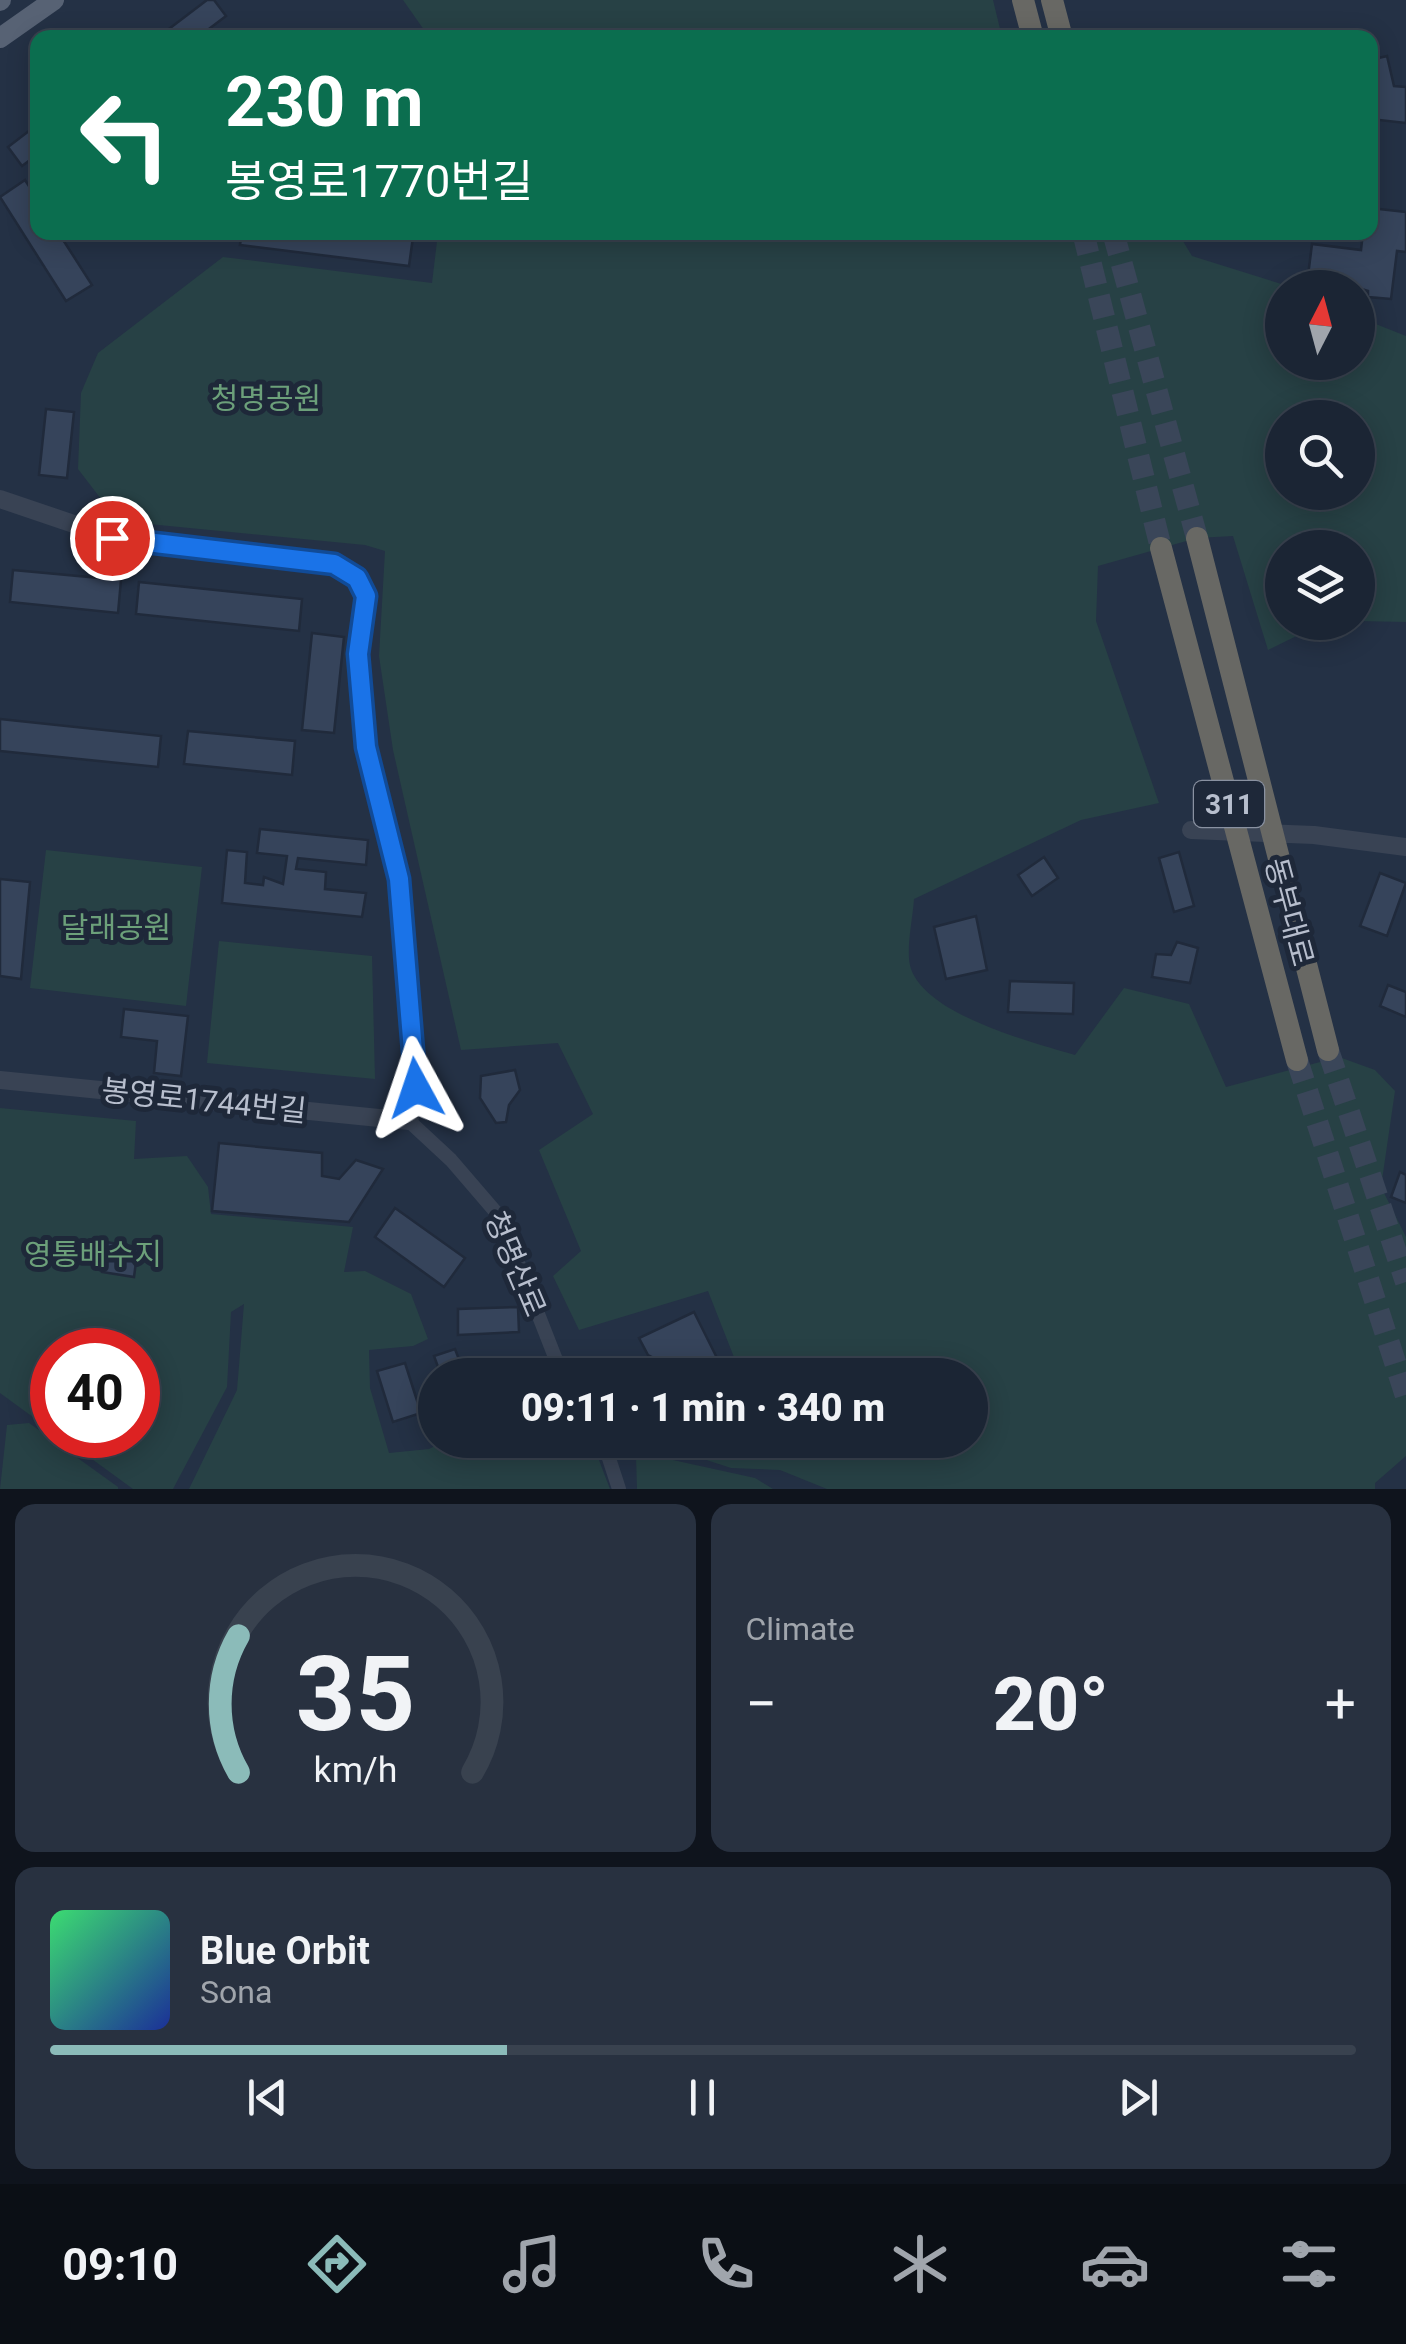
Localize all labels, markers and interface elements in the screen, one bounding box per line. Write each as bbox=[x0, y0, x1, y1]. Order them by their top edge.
text: 230 m bbox=[225, 61, 424, 143]
icon: left bbox=[60, 70, 190, 200]
text: 봉영로1770번길 bbox=[225, 155, 533, 208]
north arrow bbox=[1265, 270, 1375, 380]
map controls bbox=[1265, 270, 1375, 640]
park label: 청명공원 bbox=[211, 381, 321, 416]
button: search bbox=[1265, 400, 1375, 510]
pin bbox=[70, 496, 155, 581]
icon: arrive bbox=[85, 511, 140, 566]
button: layers bbox=[1265, 530, 1375, 640]
road number: 311 bbox=[1194, 781, 1264, 827]
street label: 동부대로 bbox=[1258, 854, 1321, 970]
park label: 달래공원 bbox=[61, 910, 171, 945]
position arrow bbox=[364, 1036, 468, 1140]
street label: 봉영로1744번길 bbox=[100, 1072, 308, 1129]
street label: 청명산로 bbox=[478, 1206, 553, 1321]
park label: 영통배수지 bbox=[24, 1237, 162, 1272]
speed limit sign: 40 bbox=[30, 1328, 160, 1458]
text: 09:11 · 1 min · 340 m bbox=[521, 1386, 885, 1430]
text: Climate bbox=[746, 1610, 855, 1648]
text: 35 bbox=[296, 1634, 415, 1755]
text: 20° bbox=[993, 1660, 1109, 1748]
text: − bbox=[746, 1672, 777, 1736]
text: + bbox=[1325, 1672, 1356, 1736]
text: km/h bbox=[313, 1749, 397, 1791]
text: Blue Orbit bbox=[200, 1929, 370, 1973]
text: Sona bbox=[200, 1973, 272, 2011]
icon: previous bbox=[240, 2070, 295, 2125]
icon: pause bbox=[675, 2070, 730, 2125]
icon: next bbox=[1111, 2070, 1166, 2125]
icon: directions bbox=[302, 2229, 372, 2299]
icon: music bbox=[497, 2229, 567, 2299]
icon: phone bbox=[691, 2229, 761, 2299]
icon: climate bbox=[885, 2229, 955, 2299]
icon: car bbox=[1080, 2229, 1150, 2299]
icon: filters bbox=[1274, 2229, 1344, 2299]
text: 09:10 bbox=[62, 2238, 178, 2291]

